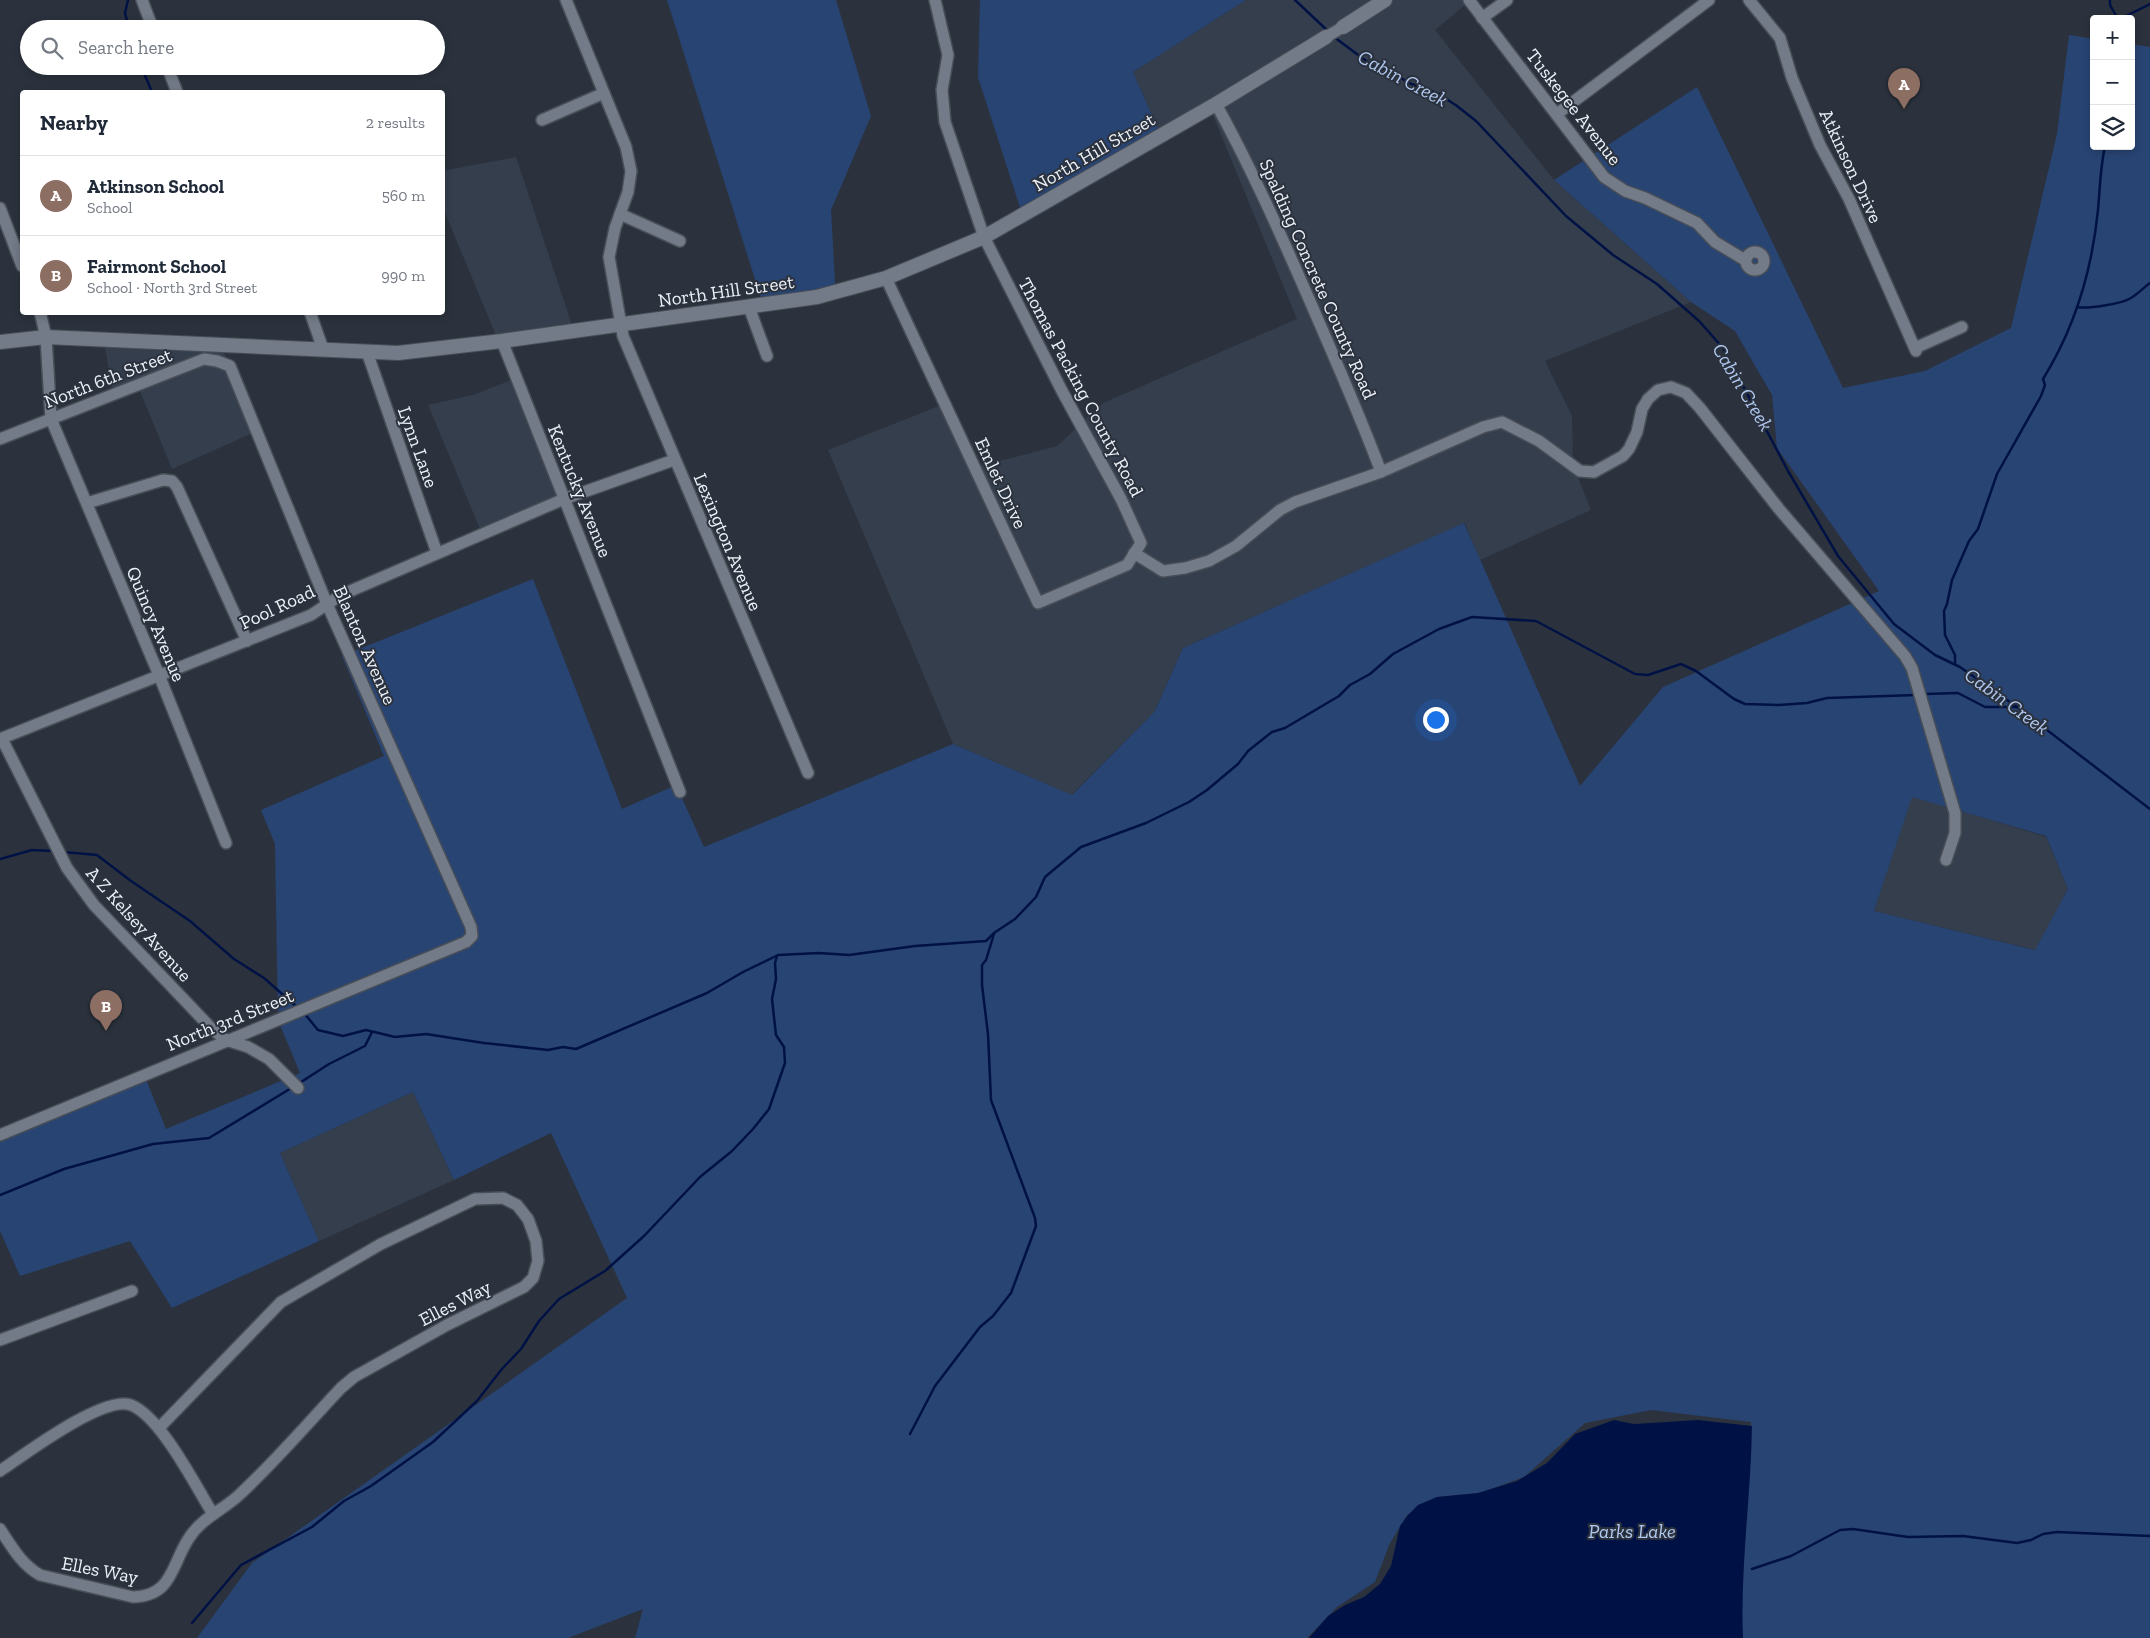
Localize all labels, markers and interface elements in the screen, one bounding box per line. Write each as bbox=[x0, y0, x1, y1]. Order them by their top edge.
map controls bbox=[2090, 15, 2135, 150]
button: + bbox=[2090, 15, 2135, 60]
search box bbox=[20, 20, 445, 75]
icon: search bbox=[38, 34, 66, 62]
text: Search here bbox=[78, 36, 174, 59]
water label: Cabin Creek bbox=[1354, 44, 1452, 112]
street label: Tuskegee Avenue bbox=[1521, 44, 1627, 170]
button: − bbox=[2090, 60, 2135, 105]
pin: A bbox=[1888, 68, 1920, 109]
street label: Atkinson Drive bbox=[1815, 105, 1887, 227]
button: layers bbox=[2090, 105, 2135, 150]
street label: North Hill Street bbox=[1029, 108, 1159, 196]
text: Nearby bbox=[40, 110, 108, 135]
text: 2 results bbox=[366, 113, 425, 132]
street label: Spalding Concrete County Road bbox=[1255, 156, 1382, 403]
text: Atkinson School bbox=[87, 175, 224, 198]
text: A bbox=[51, 186, 62, 205]
text: 560 m bbox=[382, 186, 425, 205]
text: School bbox=[87, 198, 133, 217]
text: Fairmont School bbox=[87, 255, 226, 278]
text: B bbox=[51, 266, 61, 285]
text: 990 m bbox=[381, 266, 425, 285]
street label: North Hill Street bbox=[656, 270, 796, 312]
street label: Thomas Packing County Road bbox=[1013, 273, 1149, 501]
text: School · North 3rd Street bbox=[87, 278, 257, 297]
water label: Cabin Creek bbox=[1707, 339, 1779, 435]
street label: North 6th Street bbox=[41, 343, 175, 413]
street label: Lynn Lane bbox=[393, 403, 443, 491]
street label: Kentucky Avenue bbox=[543, 421, 617, 561]
street label: Emlet Drive bbox=[970, 434, 1032, 532]
street label: Lexington Avenue bbox=[689, 470, 767, 614]
street label: Quincy Avenue bbox=[121, 563, 191, 685]
street label: Pool Road bbox=[236, 579, 319, 634]
street label: Blanton Avenue bbox=[328, 582, 402, 708]
water label: Cabin Creek bbox=[1960, 662, 2054, 740]
your location bbox=[1423, 707, 1449, 733]
street label: A Z Kelsey Avenue bbox=[81, 862, 197, 986]
street label: North 3rd Street bbox=[163, 984, 297, 1056]
pin: B bbox=[90, 990, 122, 1031]
street label: Elles Way bbox=[415, 1275, 495, 1331]
water label: Parks Lake bbox=[1588, 1519, 1676, 1543]
street label: Elles Way bbox=[60, 1551, 141, 1589]

